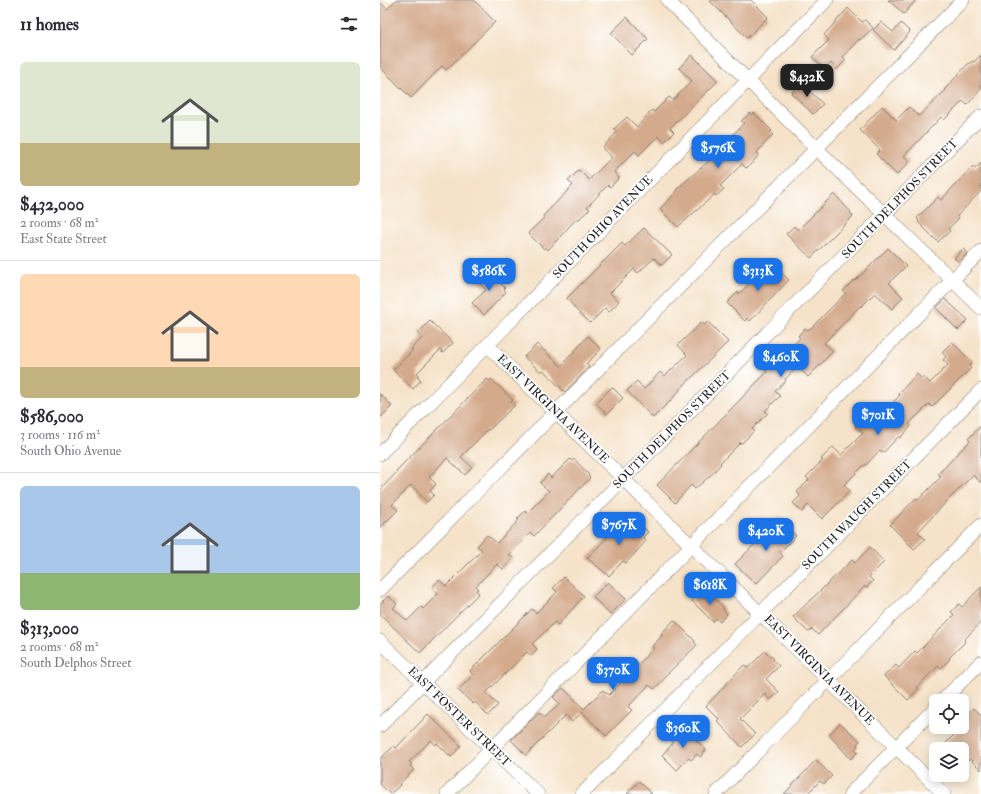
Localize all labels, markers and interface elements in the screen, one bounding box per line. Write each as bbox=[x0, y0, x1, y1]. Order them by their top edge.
icon: filters bbox=[338, 13, 360, 35]
text: 11 homes bbox=[20, 14, 79, 35]
pin: $432K bbox=[779, 64, 835, 98]
text: $432K bbox=[789, 69, 825, 85]
icon: home bbox=[154, 88, 226, 160]
pin: $576K bbox=[690, 135, 746, 169]
street label: SOUTH DELPHOS STREET bbox=[839, 136, 961, 262]
text: $576K bbox=[701, 140, 735, 156]
street label: SOUTH OHIO AVENUE bbox=[550, 172, 656, 282]
text: $432,000 bbox=[20, 194, 84, 215]
text: 2 rooms · 68 m² bbox=[20, 215, 98, 231]
text: East State Street bbox=[20, 231, 107, 247]
pin: $586K bbox=[461, 258, 517, 292]
pin: $313K bbox=[730, 258, 786, 292]
text: $586K bbox=[472, 263, 506, 279]
text: $313K bbox=[742, 263, 774, 279]
icon: home bbox=[154, 300, 226, 372]
pin: $460K bbox=[753, 344, 809, 378]
text: $460K bbox=[763, 349, 799, 365]
street label: EAST VIRGINIA AVENUE bbox=[494, 351, 612, 467]
street label: SOUTH DELPHOS STREET bbox=[610, 368, 734, 492]
pin: $701K bbox=[850, 402, 906, 436]
text: $586,000 bbox=[20, 406, 84, 427]
text: $701K bbox=[861, 407, 895, 423]
text: 3 rooms · 116 m² bbox=[20, 427, 100, 443]
text: South Ohio Avenue bbox=[20, 443, 121, 459]
street label: SOUTH WAUGH STREET bbox=[799, 457, 915, 573]
icon: home bbox=[154, 512, 226, 584]
pin: $767K bbox=[591, 512, 647, 546]
text: $767K bbox=[602, 517, 636, 533]
pin: $420K bbox=[738, 518, 794, 552]
text: $420K bbox=[748, 523, 784, 539]
pin: $618K bbox=[682, 572, 738, 606]
text: $618K bbox=[693, 577, 727, 593]
street label: EAST VIRGINIA AVENUE bbox=[761, 612, 878, 729]
text: $313,000 bbox=[20, 618, 79, 639]
text: 2 rooms · 68 m² bbox=[20, 639, 98, 655]
text: South Delphos Street bbox=[20, 655, 131, 671]
pin: $370K bbox=[585, 657, 641, 691]
text: $370K bbox=[596, 662, 630, 678]
street label: EAST FOSTER STREET bbox=[404, 664, 514, 770]
map controls bbox=[929, 694, 969, 782]
button: locate bbox=[929, 694, 969, 734]
pin: $360K bbox=[655, 715, 711, 749]
text: $360K bbox=[666, 720, 700, 736]
button: layers bbox=[929, 742, 969, 782]

